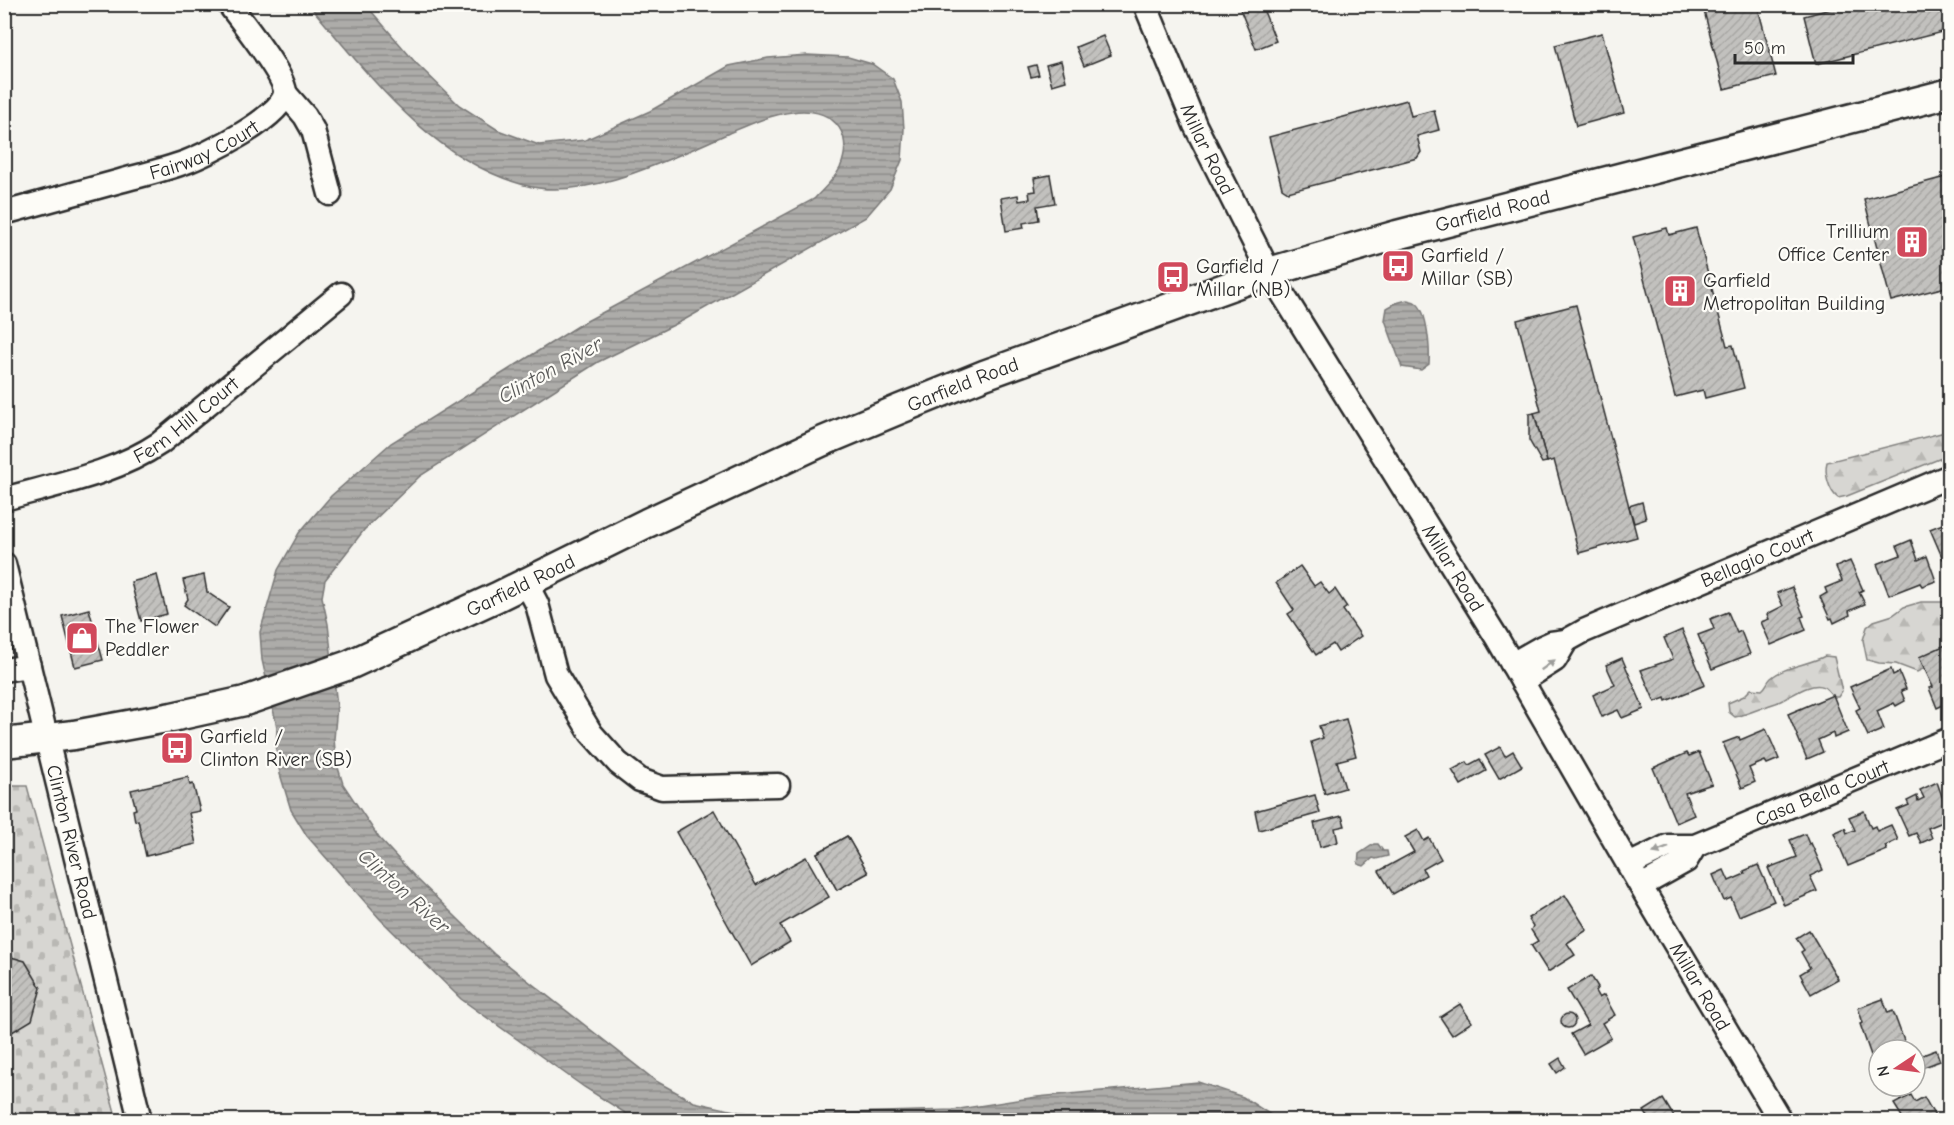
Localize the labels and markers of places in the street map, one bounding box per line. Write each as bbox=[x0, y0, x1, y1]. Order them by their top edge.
place label: Trillium Office Center bbox=[1778, 220, 1889, 266]
building icon: Trillium Office Center bbox=[1894, 224, 1930, 260]
place label: Garfield / Millar (SB) bbox=[1421, 244, 1513, 290]
bus stop icon: Garfield / Millar (SB) bbox=[1380, 248, 1416, 284]
place label: Garfield / Millar (NB) bbox=[1196, 255, 1290, 301]
bus stop icon: Garfield / Millar (NB) bbox=[1155, 259, 1191, 295]
place label: Garfield Metropolitan Building bbox=[1703, 269, 1885, 315]
building icon: Garfield Metropolitan Building bbox=[1662, 273, 1698, 309]
place label: The Flower Peddler bbox=[105, 615, 199, 661]
shop icon: The Flower Peddler bbox=[64, 620, 100, 656]
place label: Garfield / Clinton River (SB) bbox=[200, 725, 352, 771]
bus stop icon: Garfield / Clinton River (SB) bbox=[159, 730, 195, 766]

